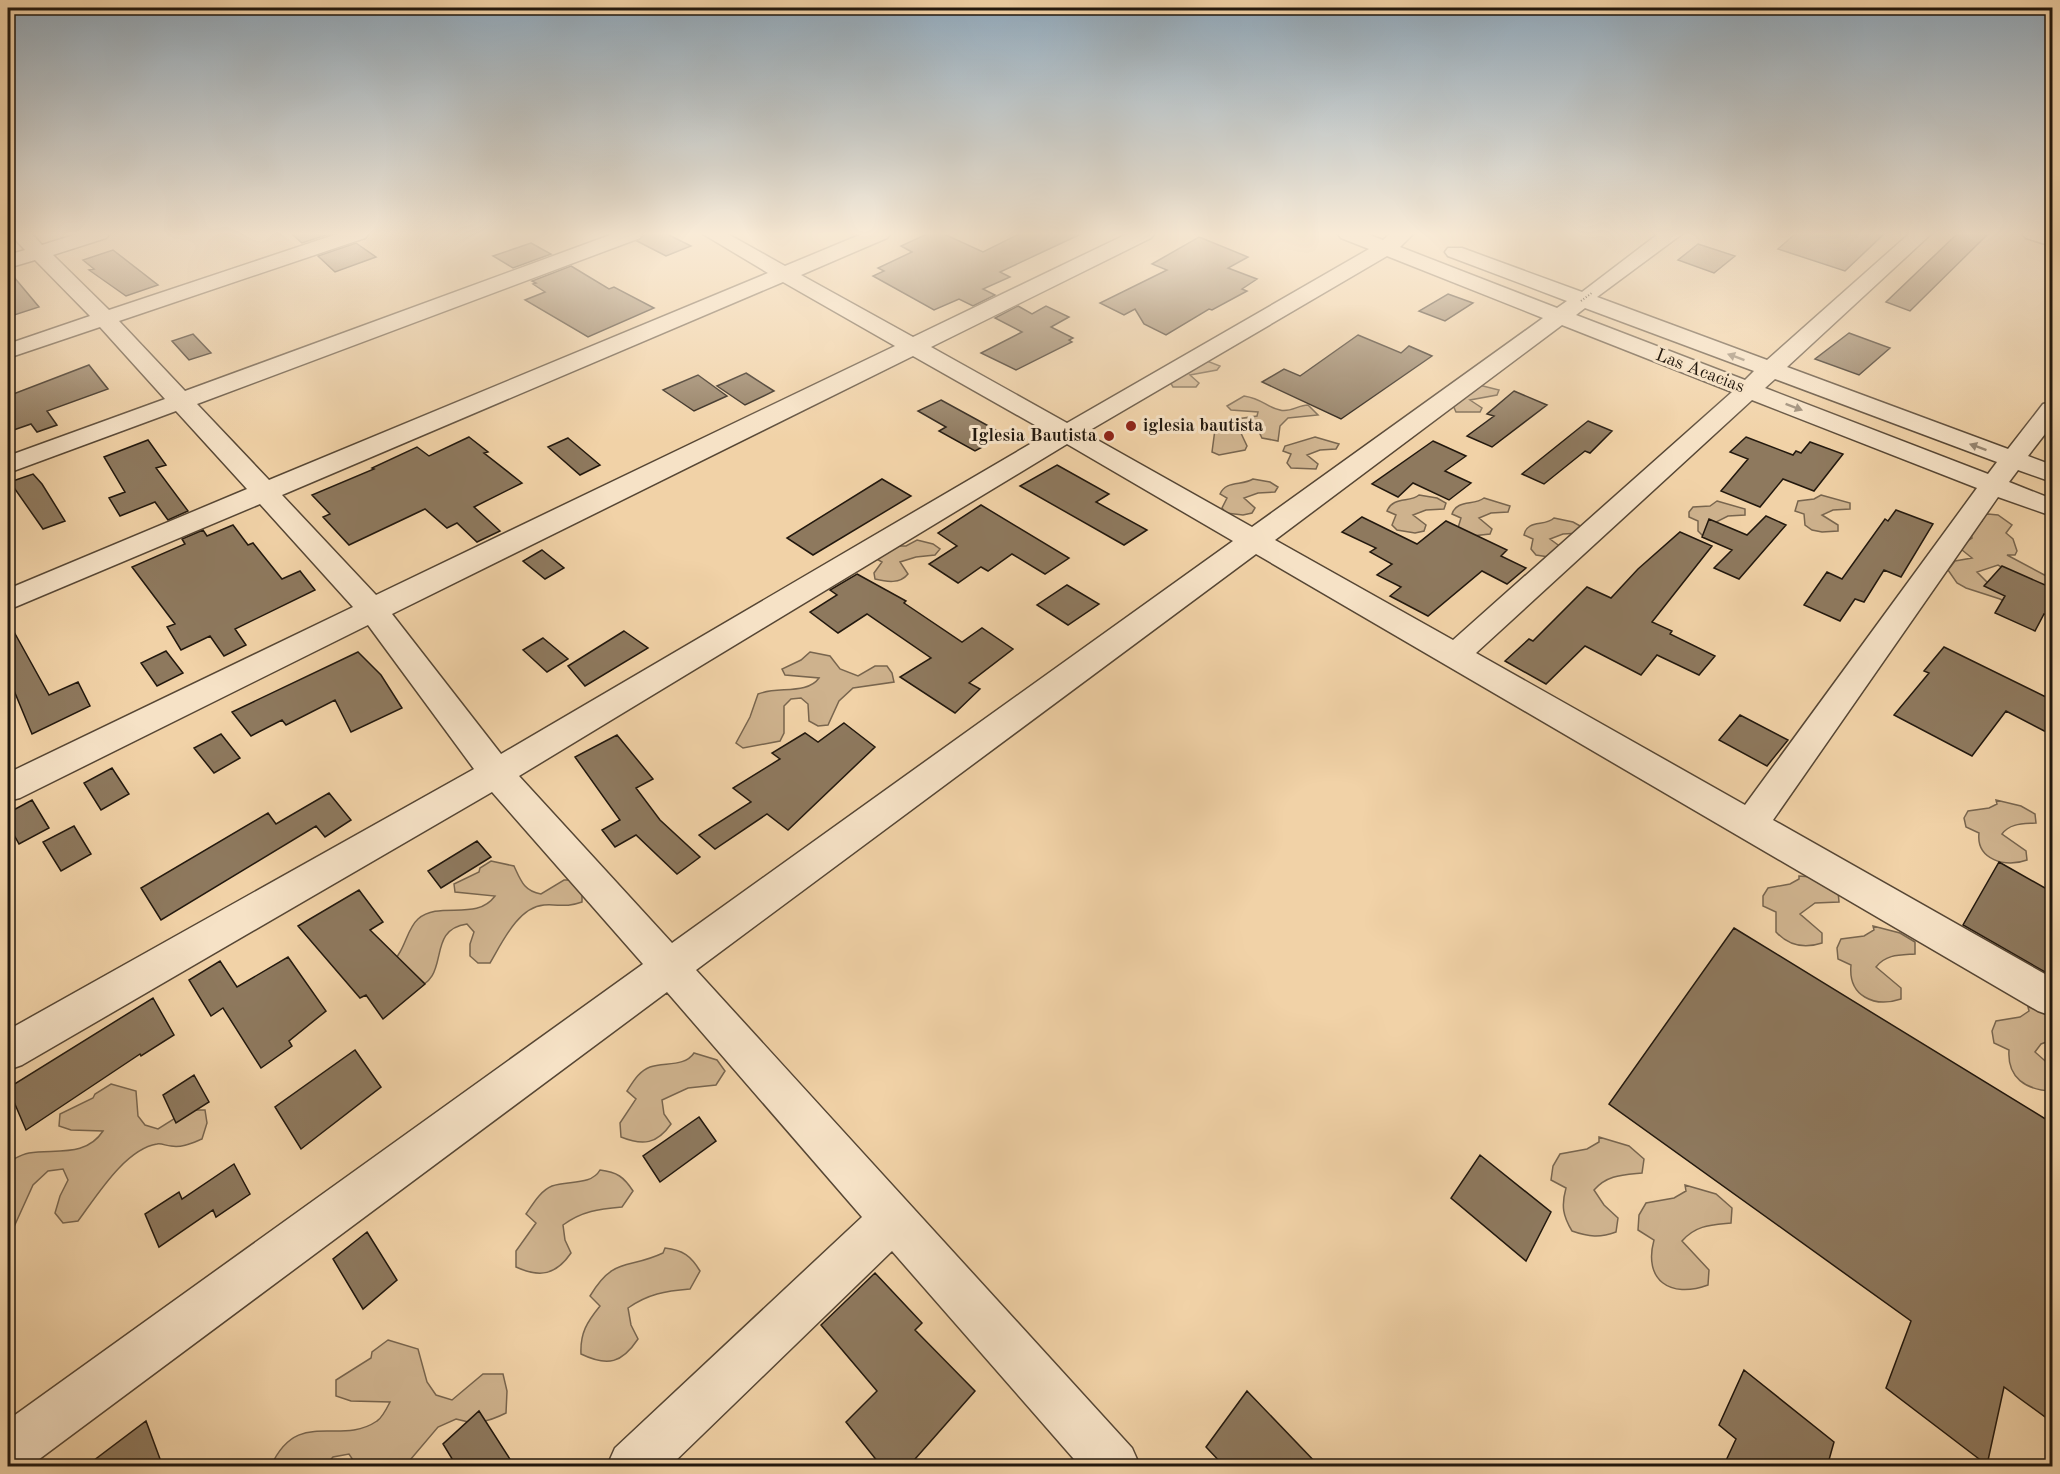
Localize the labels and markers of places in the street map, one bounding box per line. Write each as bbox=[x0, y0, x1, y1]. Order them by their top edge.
place label: iglesia bautista bbox=[1143, 417, 1263, 435]
marker: iglesia bautista bbox=[1124, 419, 1138, 433]
place label: Iglesia Bautista bbox=[971, 427, 1097, 445]
marker: Iglesia Bautista bbox=[1102, 429, 1116, 443]

